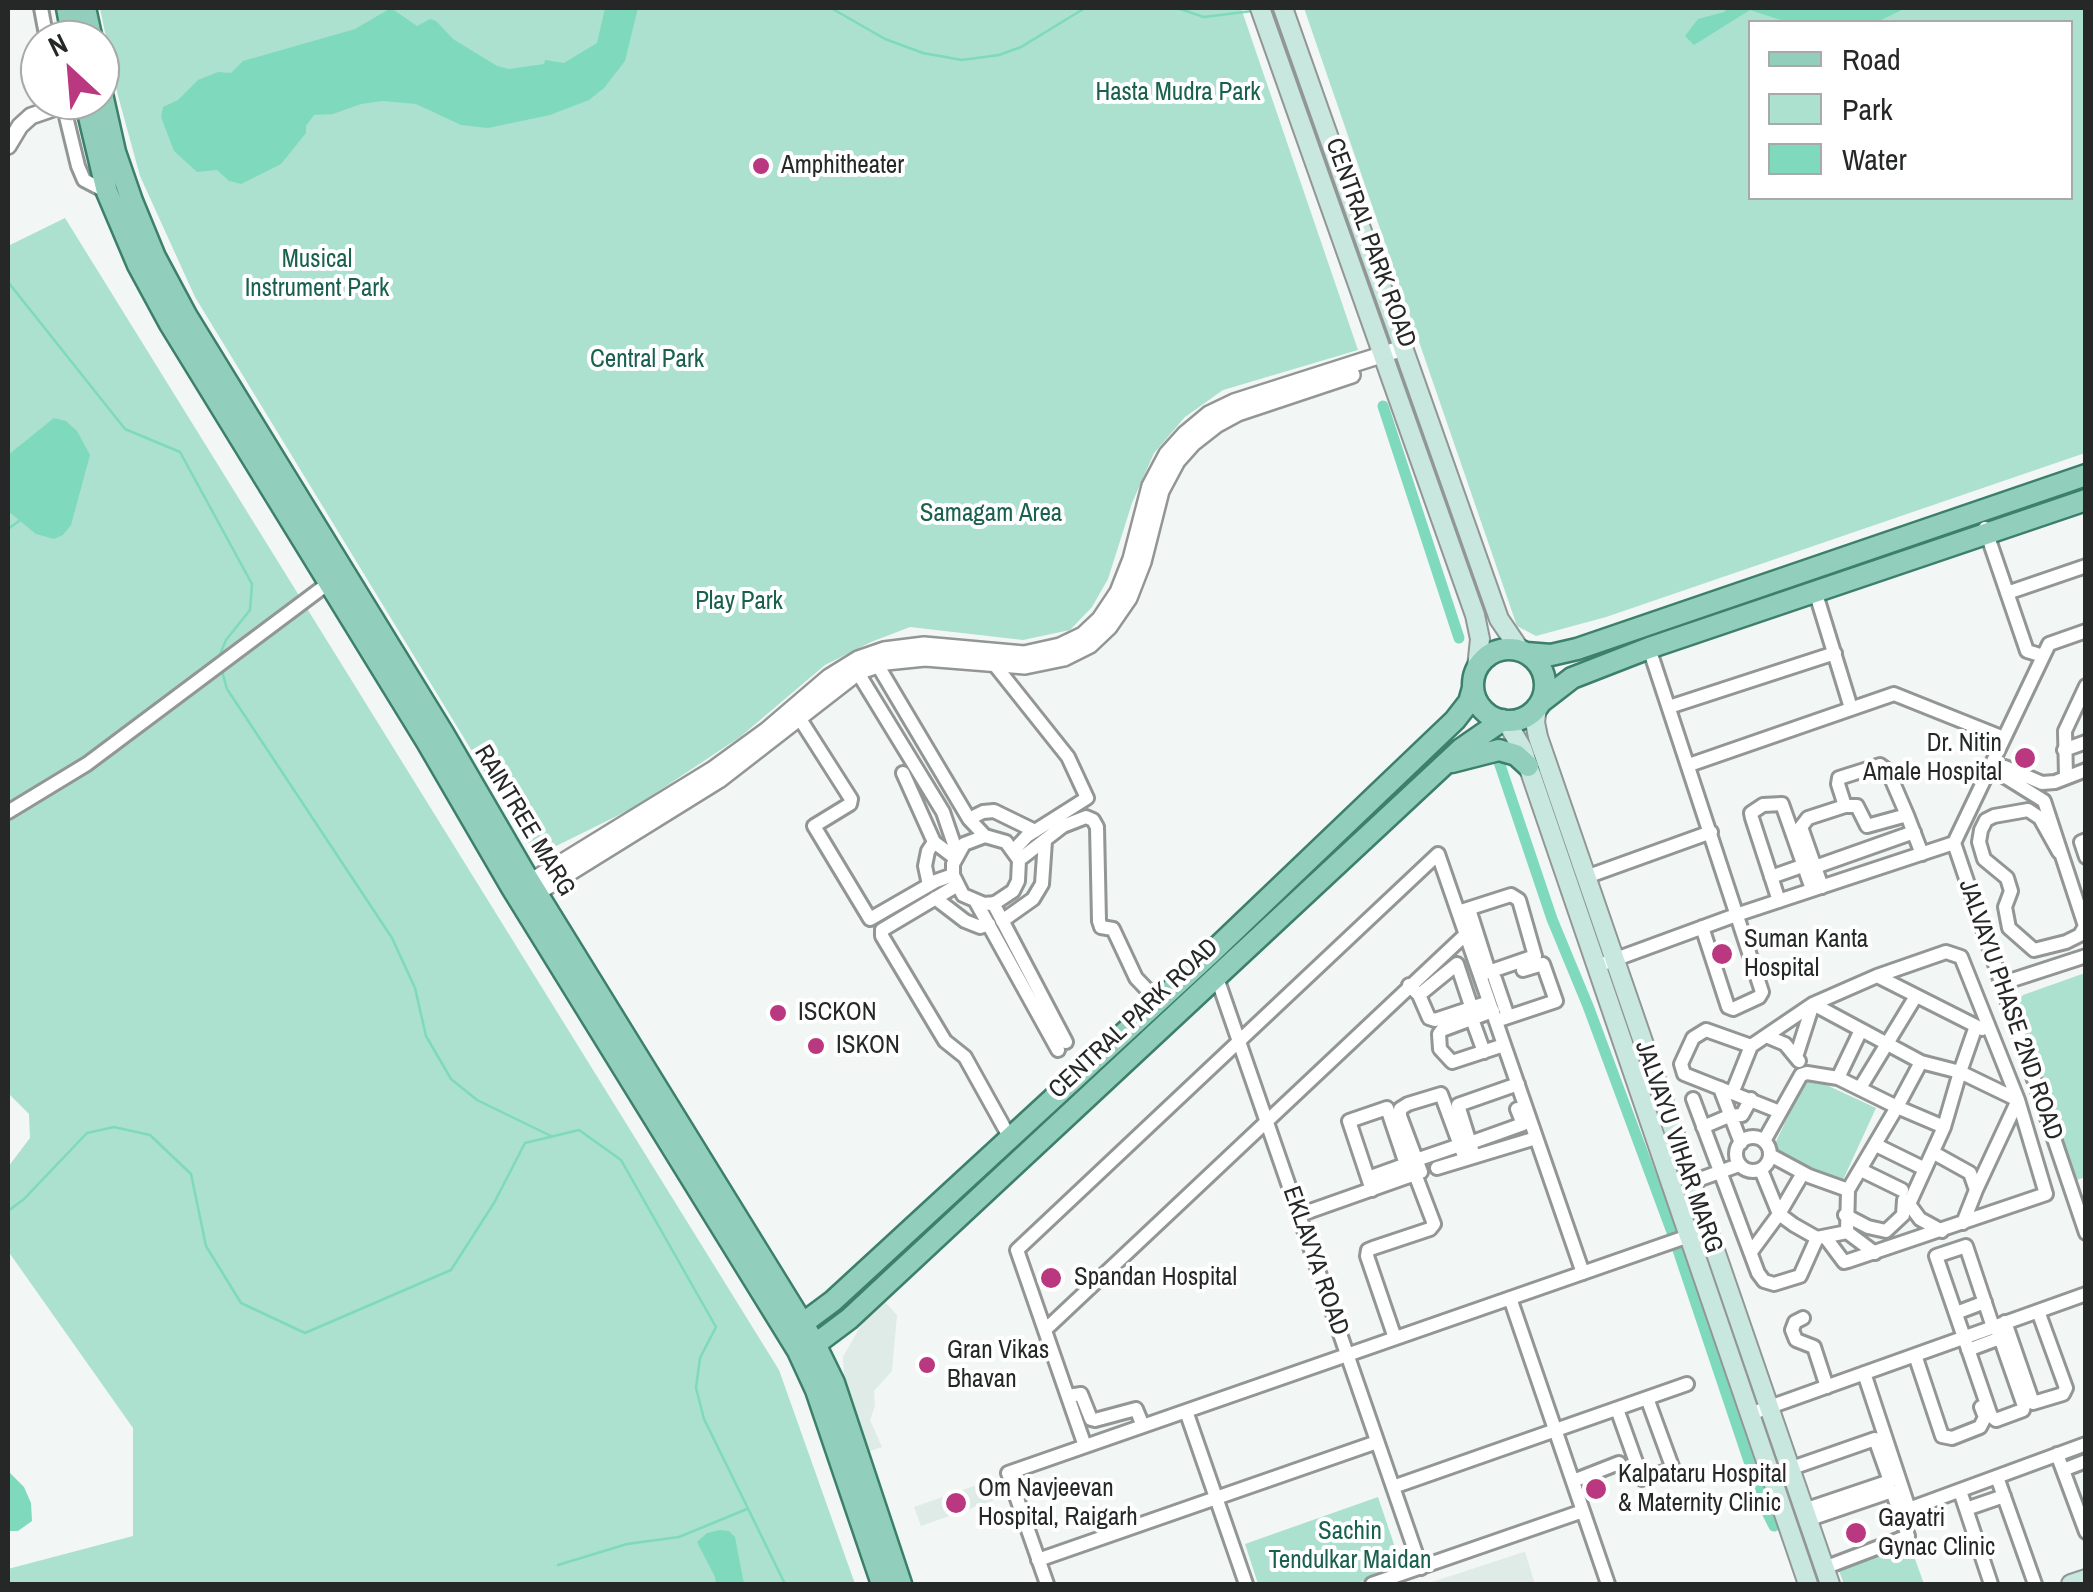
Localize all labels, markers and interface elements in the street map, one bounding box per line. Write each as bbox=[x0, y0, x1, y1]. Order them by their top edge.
north arrow bbox=[20, 20, 120, 120]
legend bbox=[1748, 20, 2073, 200]
text: N bbox=[42, 24, 73, 66]
text: Road bbox=[1842, 39, 1901, 79]
park label: Hasta Mudra Park bbox=[1095, 78, 1261, 108]
text: Park bbox=[1842, 89, 1893, 129]
street label: CENTRAL PARK ROAD bbox=[1318, 134, 1422, 352]
text: Water bbox=[1842, 139, 1907, 179]
place label: Amphitheater bbox=[781, 151, 904, 181]
marker: Amphitheater bbox=[750, 155, 772, 177]
park label: Musical Instrument Park bbox=[245, 245, 389, 304]
park label: Central Park bbox=[590, 345, 704, 375]
park label: Samagam Area bbox=[920, 499, 1062, 529]
park label: Play Park bbox=[695, 587, 783, 617]
place label: Dr. Nitin Amale Hospital bbox=[1863, 729, 2002, 788]
street label: RAINTREE MARG bbox=[467, 740, 581, 902]
marker: Dr. Nitin Amale Hospital bbox=[2012, 745, 2038, 771]
street label: JALVAYU PHASE 2ND ROAD bbox=[1951, 876, 2069, 1144]
place label: Suman Kanta Hospital bbox=[1744, 925, 1868, 984]
street label: CENTRAL PARK ROAD bbox=[1043, 933, 1225, 1105]
marker: Suman Kanta Hospital bbox=[1709, 941, 1735, 967]
place label: ISCKON bbox=[798, 998, 877, 1028]
marker: ISCKON bbox=[767, 1002, 789, 1024]
place label: ISKON bbox=[836, 1031, 900, 1061]
marker: ISKON bbox=[805, 1035, 827, 1057]
street label: JALVAYU VIHAR MARG bbox=[1628, 1037, 1728, 1257]
street label: EKLAVYA ROAD bbox=[1276, 1183, 1354, 1339]
place label: Spandan Hospital bbox=[1074, 1263, 1237, 1293]
marker: Spandan Hospital bbox=[1038, 1265, 1064, 1291]
place label: Gran Vikas Bhavan bbox=[947, 1336, 1049, 1395]
marker: Gran Vikas Bhavan bbox=[916, 1354, 938, 1376]
place label: Kalpataru Hospital & Maternity Clinic bbox=[1618, 1460, 1787, 1519]
place label: Om Navjeevan Hospital, Raigarh bbox=[978, 1474, 1138, 1533]
marker: Kalpataru Hospital & Maternity Clinic bbox=[1583, 1476, 1609, 1502]
marker: Om Navjeevan Hospital, Raigarh bbox=[943, 1490, 969, 1516]
place label: Gayatri Gynac Clinic bbox=[1878, 1504, 1995, 1563]
park label: Sachin Tendulkar Maidan bbox=[1269, 1517, 1431, 1576]
marker: Gayatri Gynac Clinic bbox=[1843, 1520, 1869, 1546]

